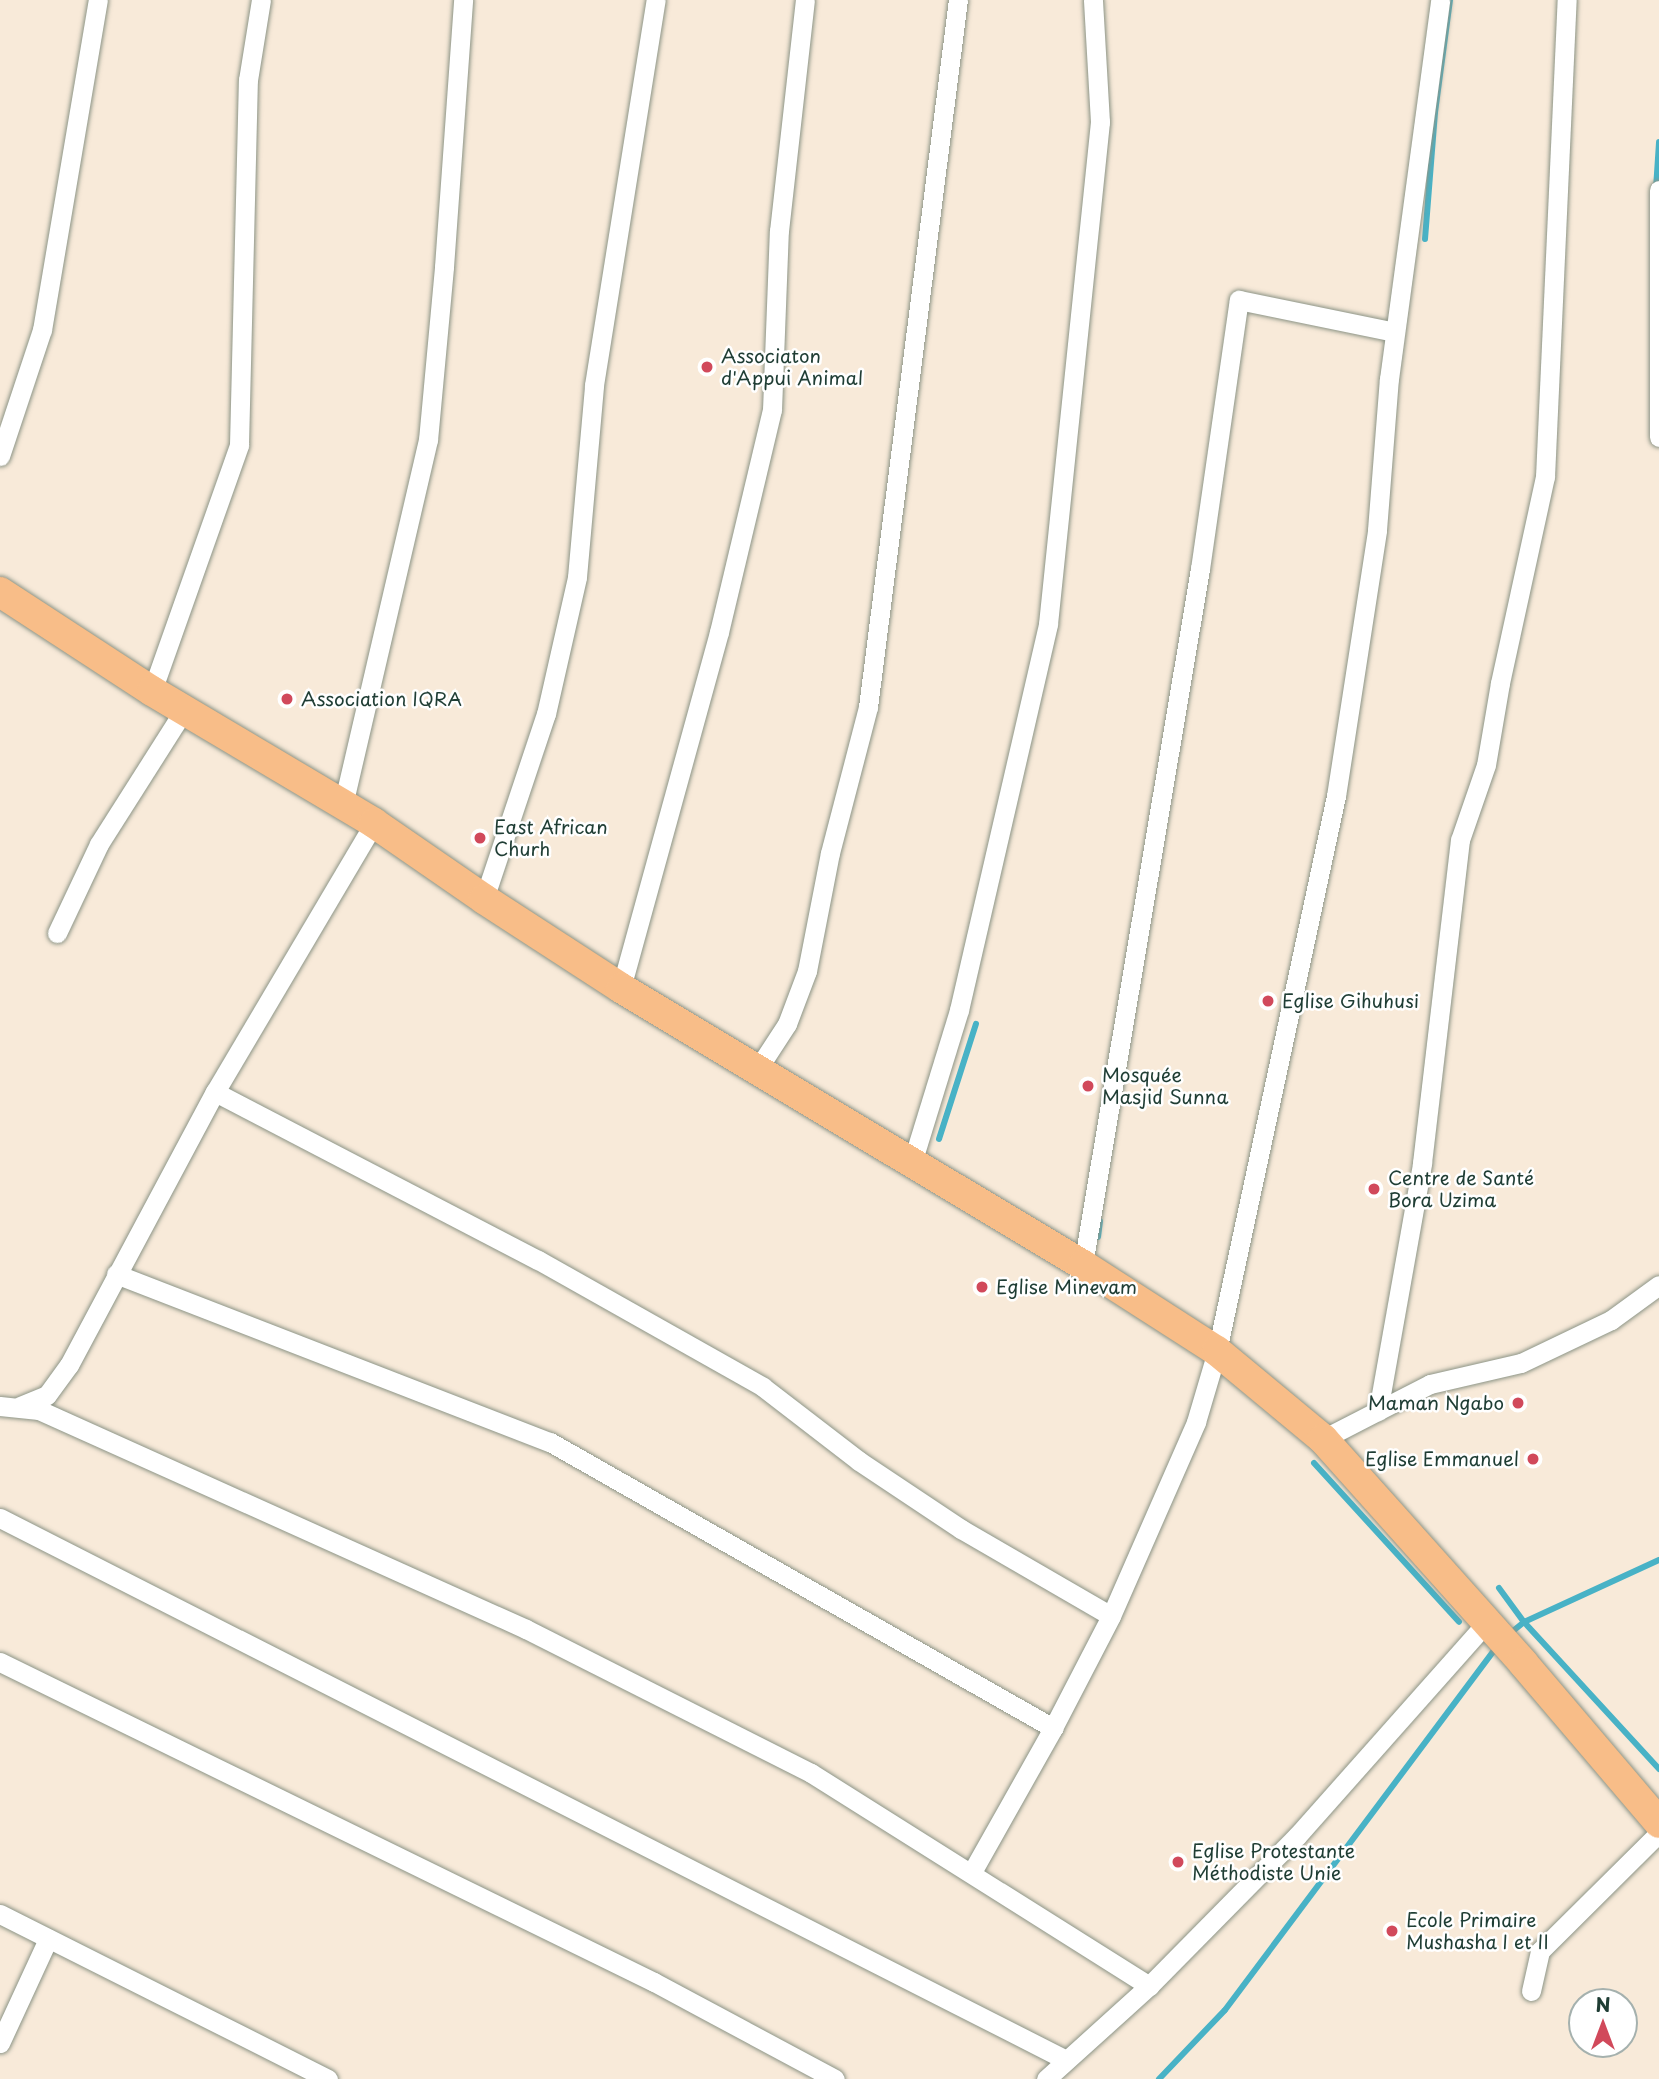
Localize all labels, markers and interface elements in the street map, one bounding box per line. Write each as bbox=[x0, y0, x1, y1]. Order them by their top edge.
place label: Associaton d'Appui Animal bbox=[721, 345, 863, 389]
marker: Associaton d'Appui Animal bbox=[699, 359, 715, 375]
place label: Association IQRA bbox=[301, 688, 462, 710]
marker: Association IQRA bbox=[279, 691, 295, 707]
place label: East African Churh bbox=[494, 816, 609, 860]
marker: East African Churh bbox=[472, 830, 488, 846]
place label: Eglise Gihuhusi bbox=[1282, 990, 1419, 1012]
marker: Eglise Gihuhusi bbox=[1260, 993, 1276, 1009]
place label: Mosquée Masjid Sunna bbox=[1102, 1064, 1227, 1108]
marker: Mosquée Masjid Sunna bbox=[1080, 1078, 1096, 1094]
place label: Centre de Santé Bora Uzima bbox=[1388, 1167, 1536, 1211]
marker: Centre de Santé Bora Uzima bbox=[1366, 1181, 1382, 1197]
place label: Eglise Minevam bbox=[996, 1276, 1137, 1298]
marker: Eglise Minevam bbox=[974, 1279, 990, 1295]
place label: Maman Ngabo bbox=[1368, 1392, 1504, 1414]
marker: Maman Ngabo bbox=[1510, 1395, 1526, 1411]
place label: Eglise Emmanuel bbox=[1364, 1448, 1519, 1470]
marker: Eglise Emmanuel bbox=[1525, 1451, 1541, 1467]
place label: Eglise Protestante Méthodiste Unie bbox=[1192, 1840, 1356, 1884]
marker: Eglise Protestante Méthodiste Unie bbox=[1170, 1854, 1186, 1870]
place label: Ecole Primaire Mushasha I et II bbox=[1406, 1909, 1551, 1953]
marker: Ecole Primaire Mushasha I et II bbox=[1384, 1923, 1400, 1939]
north arrow bbox=[1568, 1988, 1638, 2058]
text: N bbox=[1595, 1990, 1611, 2018]

